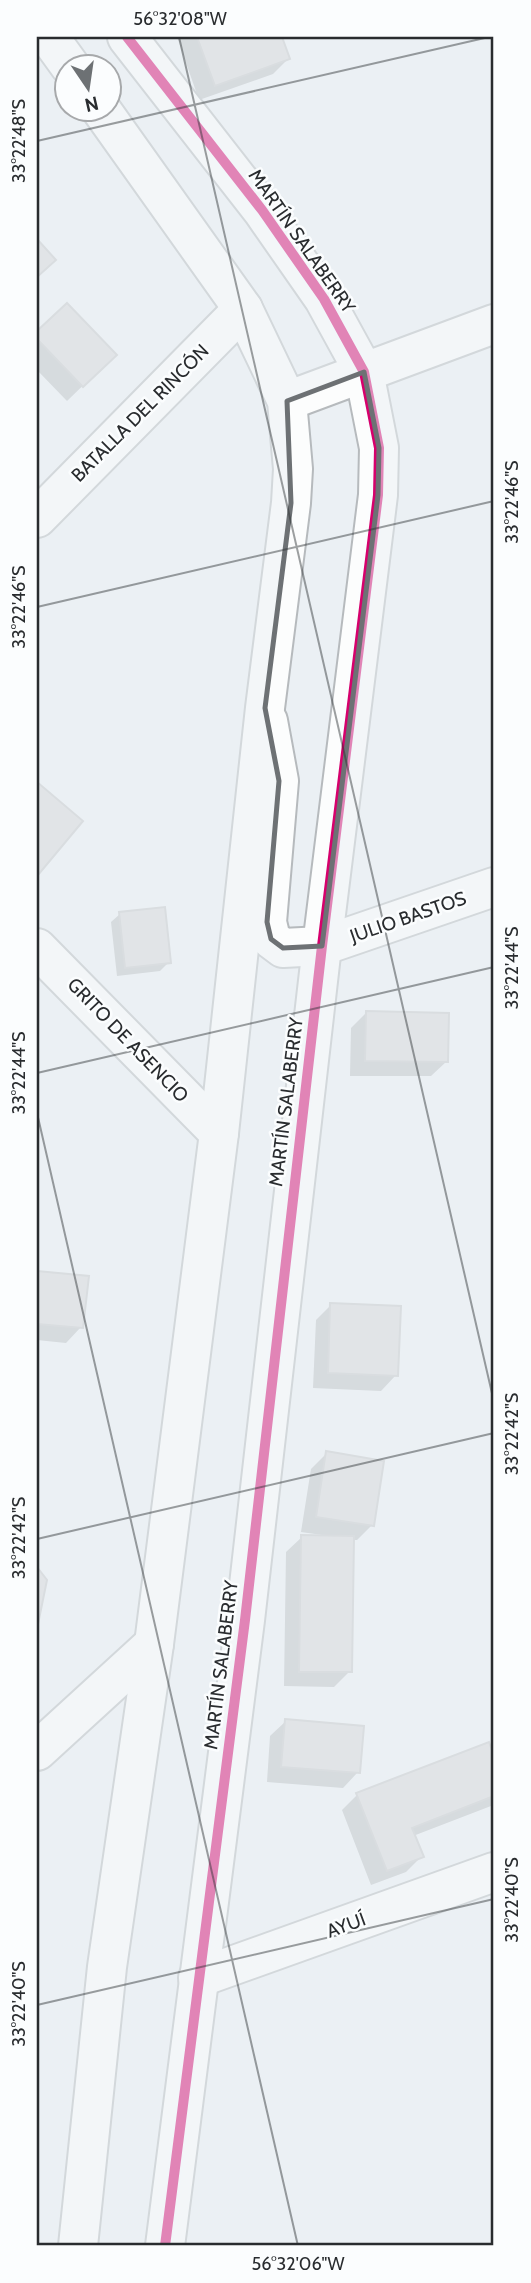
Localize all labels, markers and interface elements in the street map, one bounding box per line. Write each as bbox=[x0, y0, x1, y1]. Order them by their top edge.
text: 56°32'08"W bbox=[133, 8, 227, 30]
north arrow bbox=[52, 52, 122, 122]
text: N bbox=[83, 91, 101, 117]
text: 33°22'48"S bbox=[8, 99, 30, 183]
street label: MARTÍN SALABERRY bbox=[244, 164, 361, 318]
street label: BATALLA DEL RINCÓN bbox=[66, 339, 214, 487]
text: 33°22'46"S bbox=[501, 460, 523, 544]
text: 33°22'46"S bbox=[8, 565, 30, 649]
street label: JULIO BASTOS bbox=[346, 886, 469, 948]
text: 33°22'44"S bbox=[501, 926, 523, 1010]
street label: GRITO DE ASENCIO bbox=[63, 973, 193, 1107]
street label: MARTÍN SALABERRY bbox=[263, 1016, 308, 1188]
text: 33°22'44"S bbox=[8, 1031, 30, 1115]
text: 33°22'42"S bbox=[501, 1393, 523, 1475]
text: 33°22'42"S bbox=[8, 1497, 30, 1579]
street label: MARTÍN SALABERRY bbox=[198, 1579, 243, 1751]
text: 33°22'40"S bbox=[501, 1857, 523, 1943]
street label: AYUÍ bbox=[323, 1906, 369, 1943]
text: 33°22'40"S bbox=[8, 1961, 30, 2047]
text: 56°32'06"W bbox=[252, 2253, 344, 2275]

